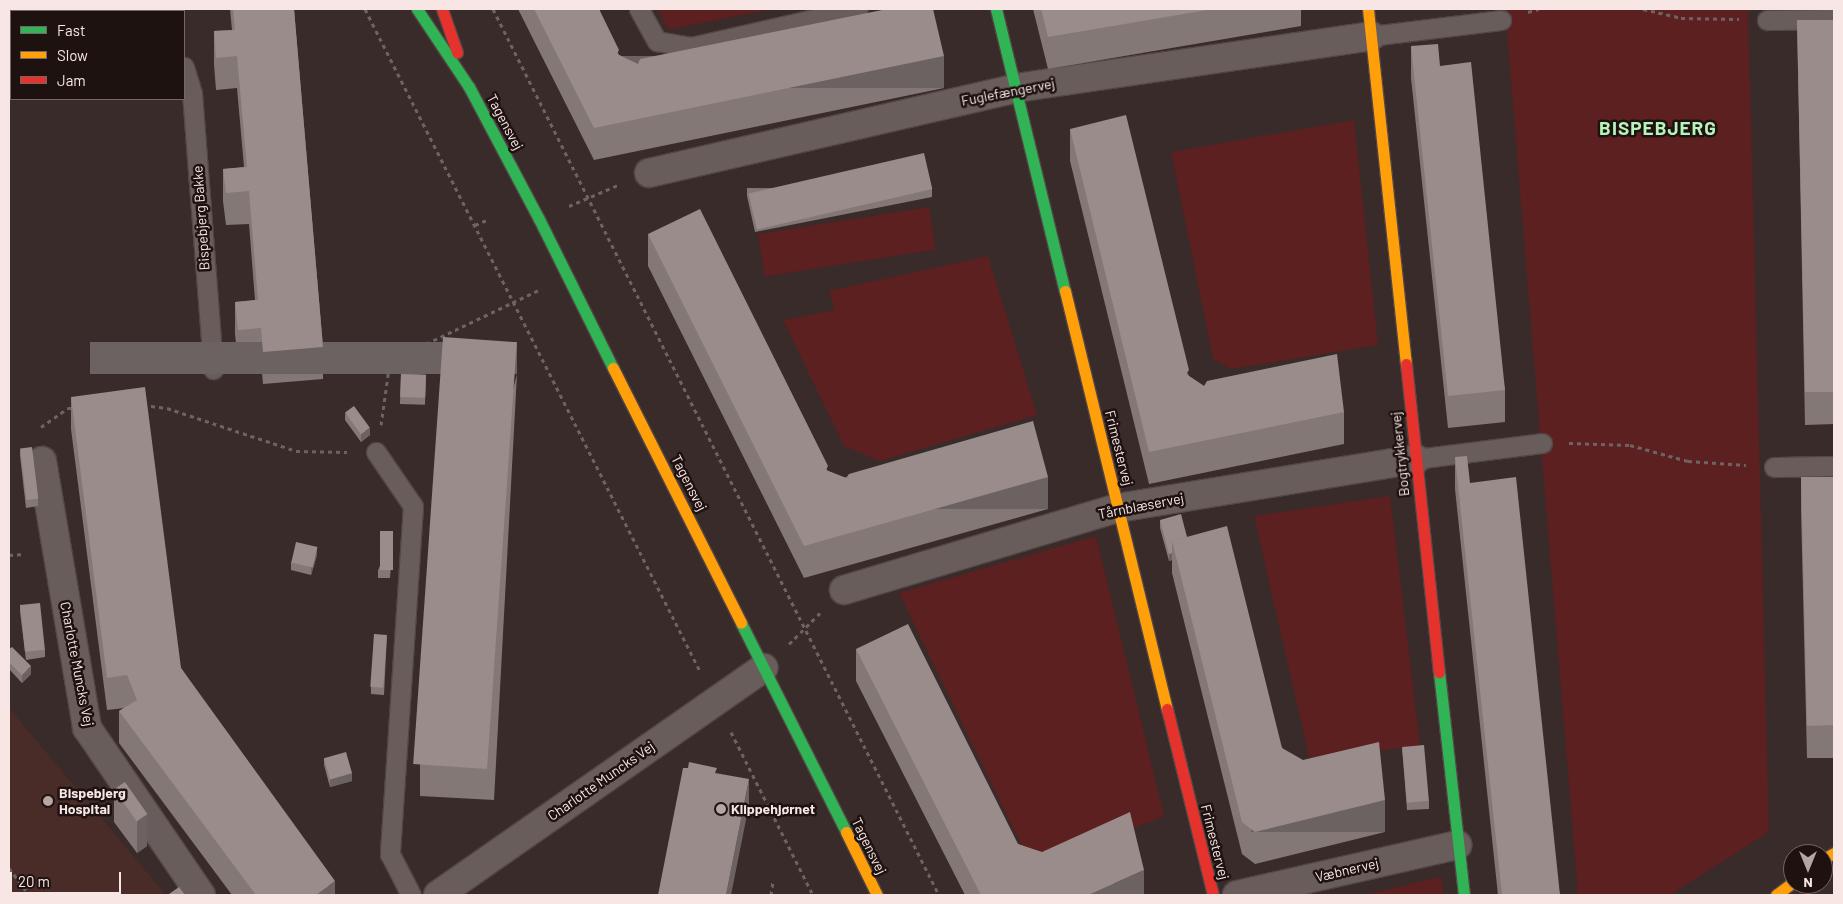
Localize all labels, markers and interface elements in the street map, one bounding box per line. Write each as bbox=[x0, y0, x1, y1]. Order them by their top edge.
legend bbox=[10, 10, 185, 100]
text: Fast bbox=[57, 21, 85, 39]
text: Slow bbox=[57, 46, 88, 64]
text: Jam bbox=[57, 71, 86, 89]
street label: Fuglefængervej bbox=[960, 75, 1056, 109]
street label: Tagensvej bbox=[483, 91, 527, 153]
district label: BISPEBJERG bbox=[1598, 117, 1718, 139]
street label: Bispebjerg Bakke bbox=[189, 165, 213, 271]
street label: Frimestervej bbox=[1102, 409, 1136, 487]
street label: Bogtrykkervej bbox=[1387, 411, 1413, 497]
street label: Tagensvej bbox=[668, 452, 710, 514]
street label: Tårnblæservej bbox=[1097, 489, 1185, 523]
street label: Charlotte Muncks Vej bbox=[57, 600, 97, 728]
street label: Charlotte Muncks Vej bbox=[544, 738, 658, 824]
place label: Bispebjerg Hospital bbox=[59, 785, 126, 818]
marker: Bispebjerg Hospital bbox=[41, 794, 55, 808]
place label: Klippehjørnet bbox=[731, 801, 815, 817]
marker: Klippehjørnet bbox=[715, 803, 727, 815]
street label: Frimestervej bbox=[1198, 803, 1232, 881]
street label: Tagensvej bbox=[848, 815, 890, 877]
north arrow bbox=[1783, 844, 1833, 894]
street label: Væbnervej bbox=[1314, 855, 1380, 885]
scale bar bbox=[12, 862, 124, 894]
text: 20 m bbox=[18, 872, 50, 890]
text: N bbox=[1803, 875, 1813, 892]

